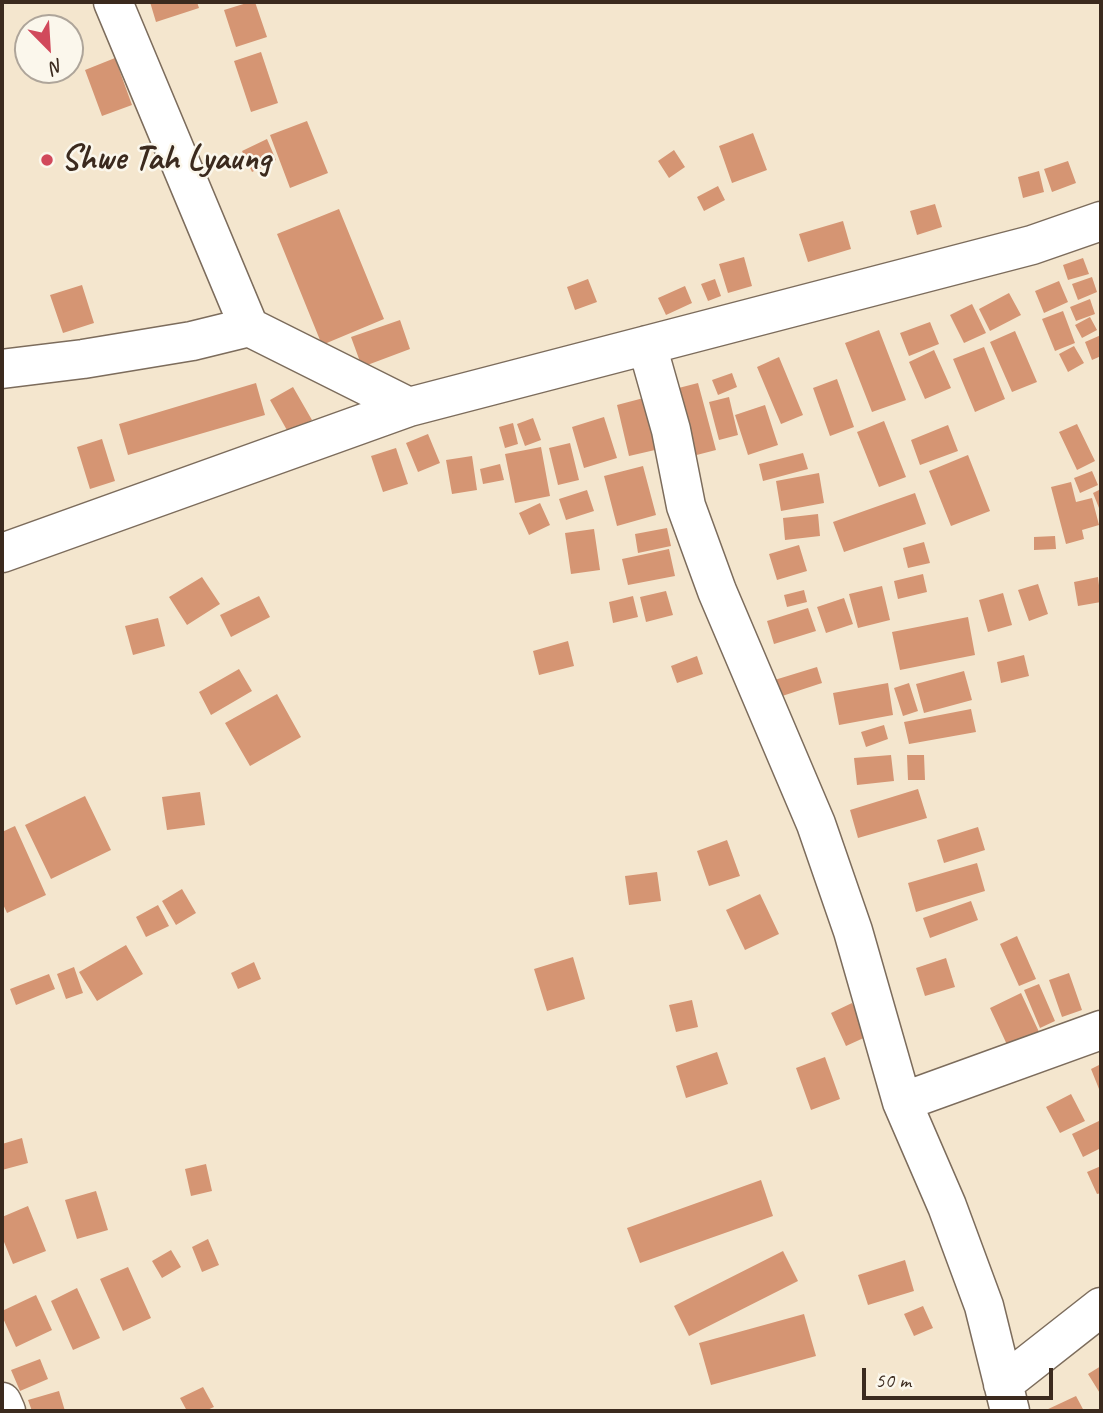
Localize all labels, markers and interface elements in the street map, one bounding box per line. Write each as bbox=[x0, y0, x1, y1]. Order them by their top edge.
north arrow bbox=[14, 14, 84, 84]
text: N bbox=[46, 53, 67, 80]
place label: Shwe Tah Lyaung bbox=[61, 139, 271, 181]
marker: Shwe Tah Lyaung bbox=[39, 152, 55, 168]
scale bar bbox=[865, 1354, 1056, 1398]
text: 50 m bbox=[875, 1367, 911, 1393]

